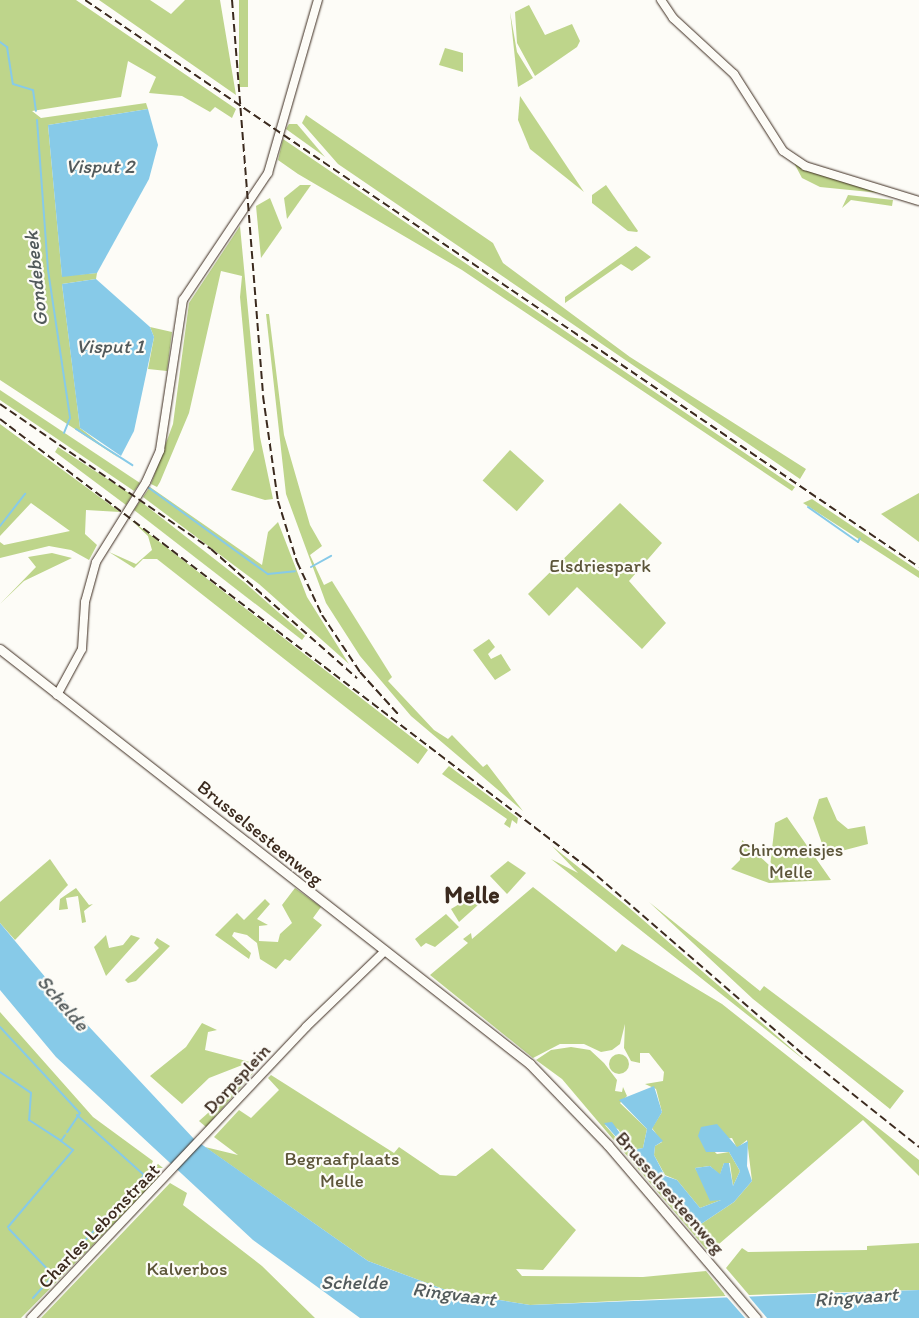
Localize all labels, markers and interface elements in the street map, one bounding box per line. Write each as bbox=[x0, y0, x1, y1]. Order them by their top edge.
water label: Visput 2 bbox=[65, 154, 135, 178]
water label: Gondebeek bbox=[19, 230, 53, 328]
water label: Visput 1 bbox=[76, 334, 144, 358]
park label: Elsdriespark bbox=[549, 555, 651, 577]
street label: Brusselsesteenweg bbox=[193, 775, 327, 891]
park label: Chiromeisjes Melle bbox=[739, 839, 843, 883]
district label: Melle bbox=[444, 881, 500, 909]
water label: Schelde bbox=[32, 970, 94, 1036]
street label: Dorpsplein bbox=[199, 1039, 275, 1119]
street label: Brusselsesteenweg bbox=[611, 1127, 729, 1259]
park label: Begraafplaats Melle bbox=[285, 1148, 399, 1192]
street label: Charles Lebonstraat bbox=[34, 1159, 164, 1293]
park label: Kalverbos bbox=[147, 1258, 227, 1280]
water label: Schelde bbox=[321, 1270, 387, 1294]
water label: Ringvaart bbox=[411, 1277, 497, 1311]
water label: Ringvaart bbox=[813, 1282, 899, 1312]

